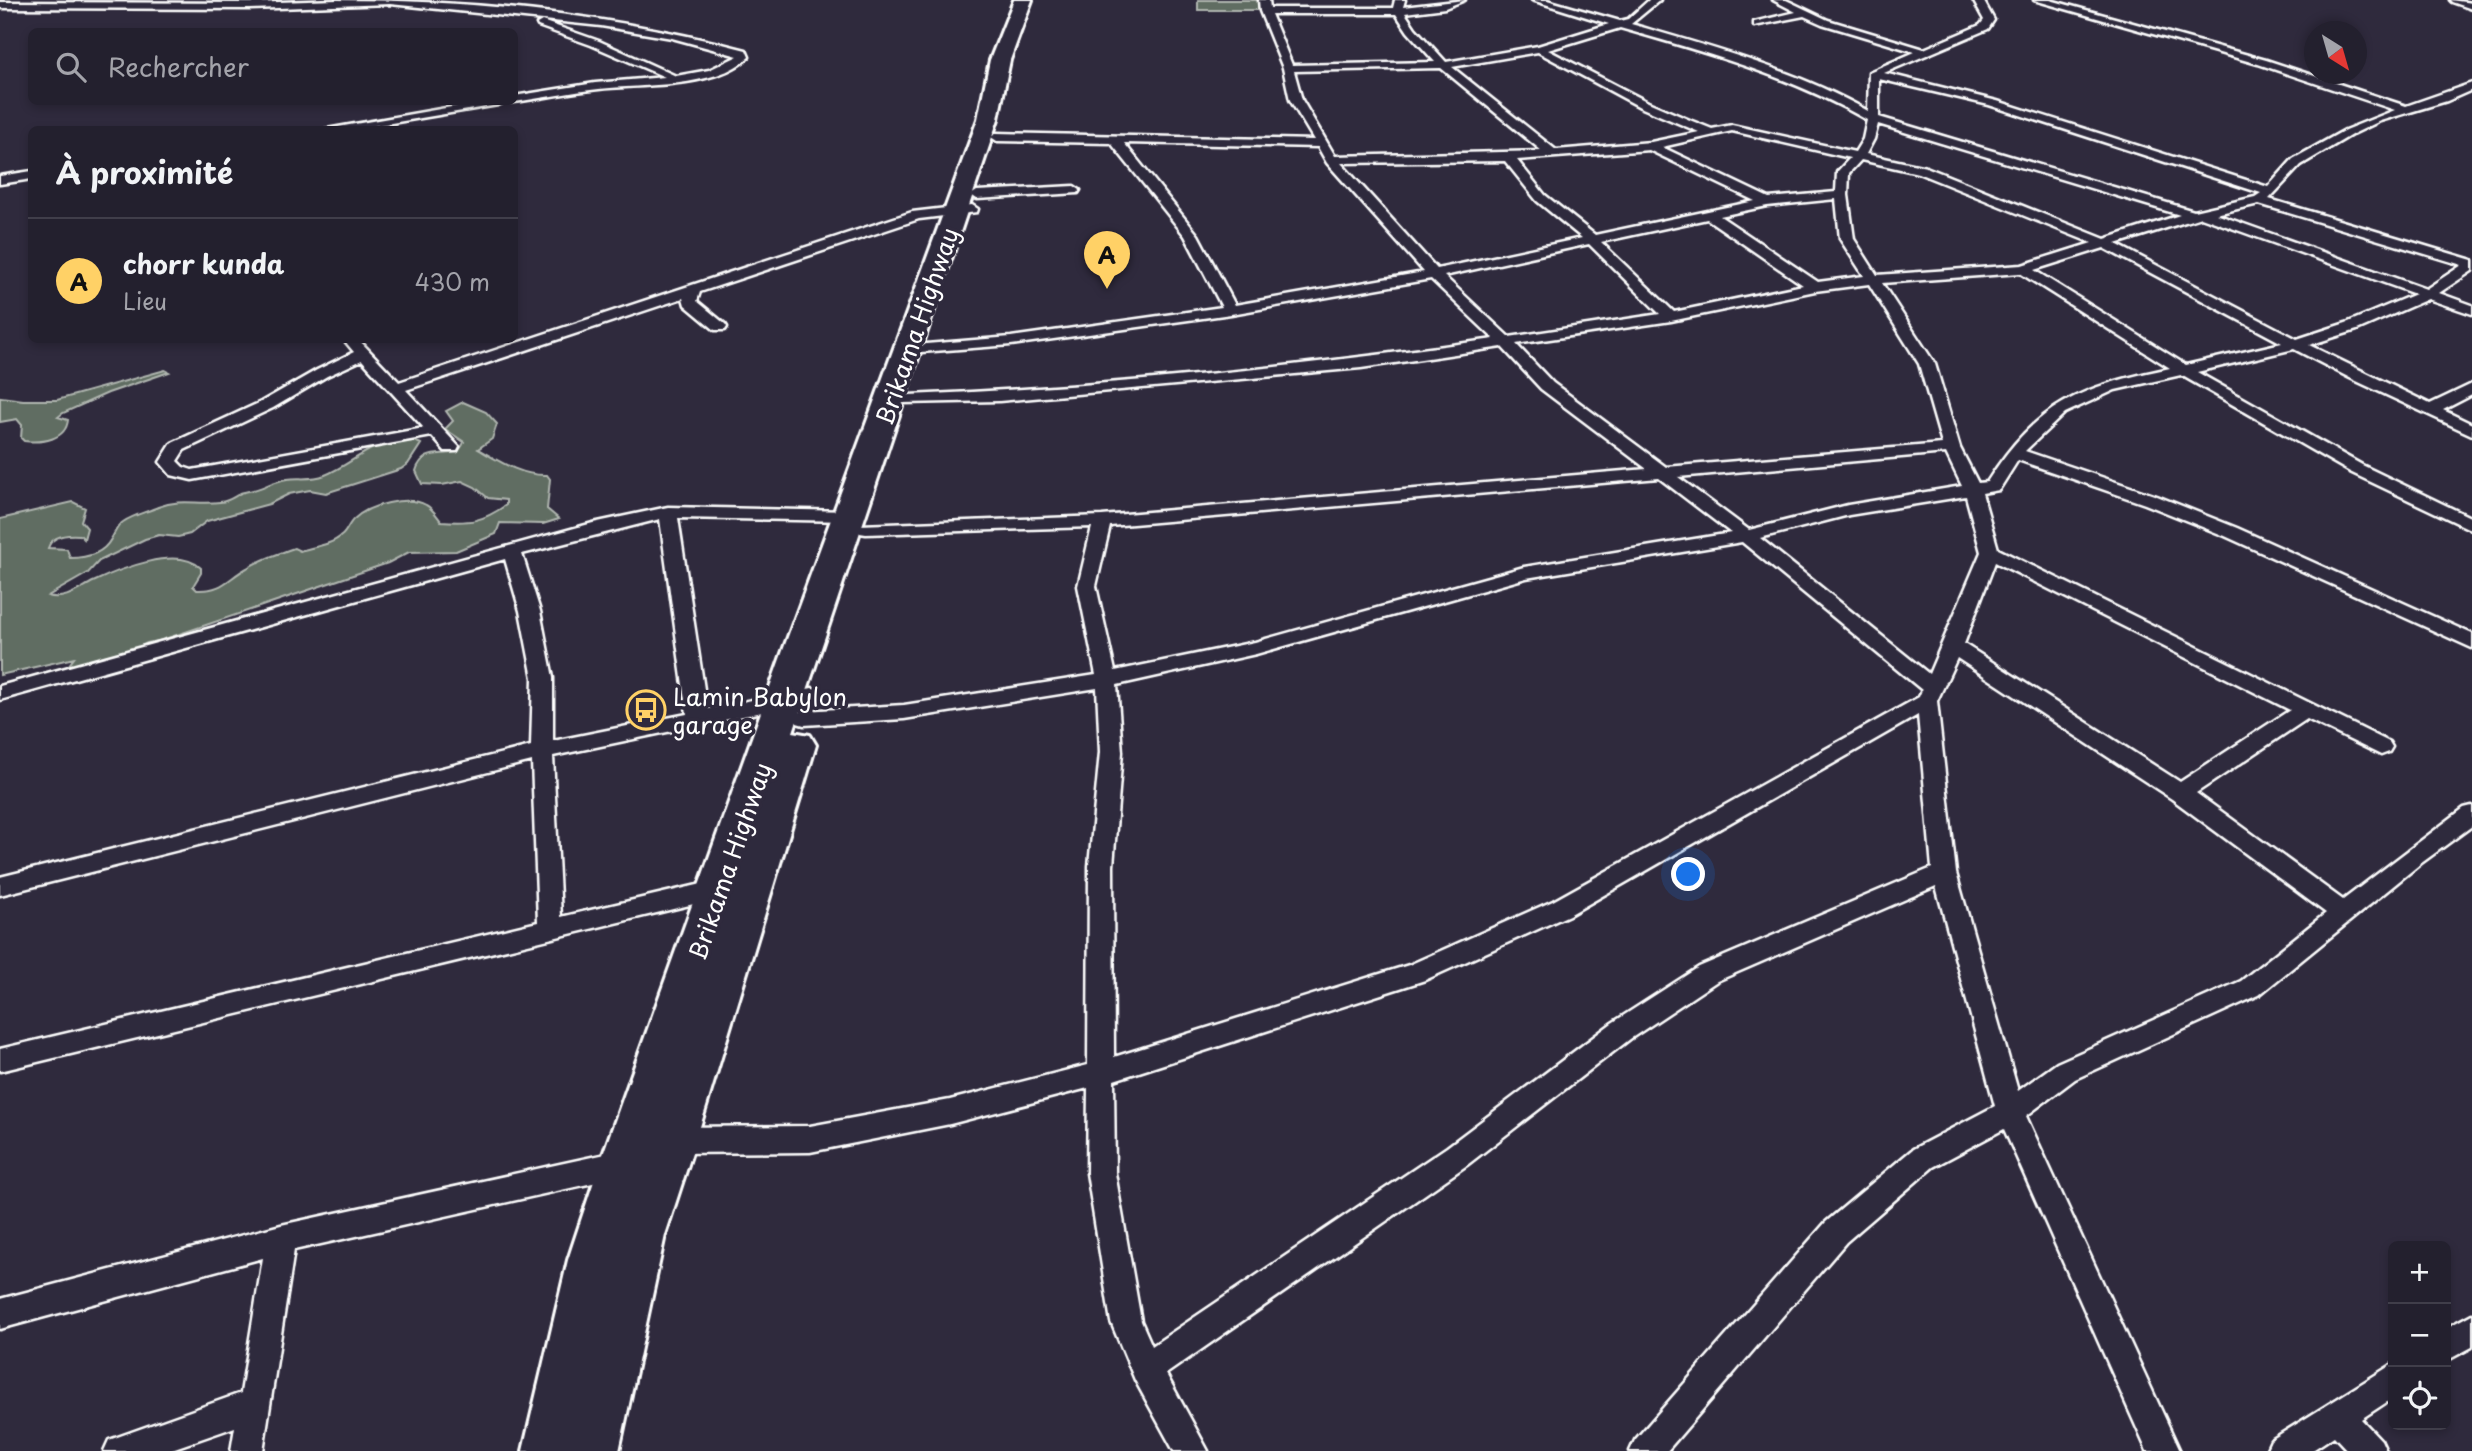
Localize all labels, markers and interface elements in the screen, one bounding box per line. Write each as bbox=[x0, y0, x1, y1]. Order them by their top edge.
north arrow bbox=[2304, 21, 2367, 84]
search box bbox=[28, 28, 518, 105]
text: Rechercher bbox=[108, 47, 249, 86]
icon: search bbox=[52, 48, 90, 86]
text: À proximité bbox=[56, 149, 233, 194]
street label: Brikama Highway bbox=[865, 222, 967, 430]
pin: A bbox=[1084, 231, 1130, 289]
text: chorr kunda bbox=[123, 244, 284, 283]
text: A bbox=[70, 264, 88, 299]
text: 430 m bbox=[415, 264, 490, 299]
text: Lieu bbox=[123, 283, 167, 318]
place label: Lamin Babylon garage bbox=[673, 678, 847, 742]
bus stop icon: Lamin Babylon garage bbox=[625, 689, 667, 731]
street label: Brikama Highway bbox=[678, 757, 780, 965]
your location bbox=[1671, 857, 1705, 891]
map controls bbox=[2388, 1241, 2451, 1430]
button: + bbox=[2388, 1241, 2451, 1304]
button: − bbox=[2388, 1304, 2451, 1367]
button: locate bbox=[2388, 1367, 2451, 1430]

